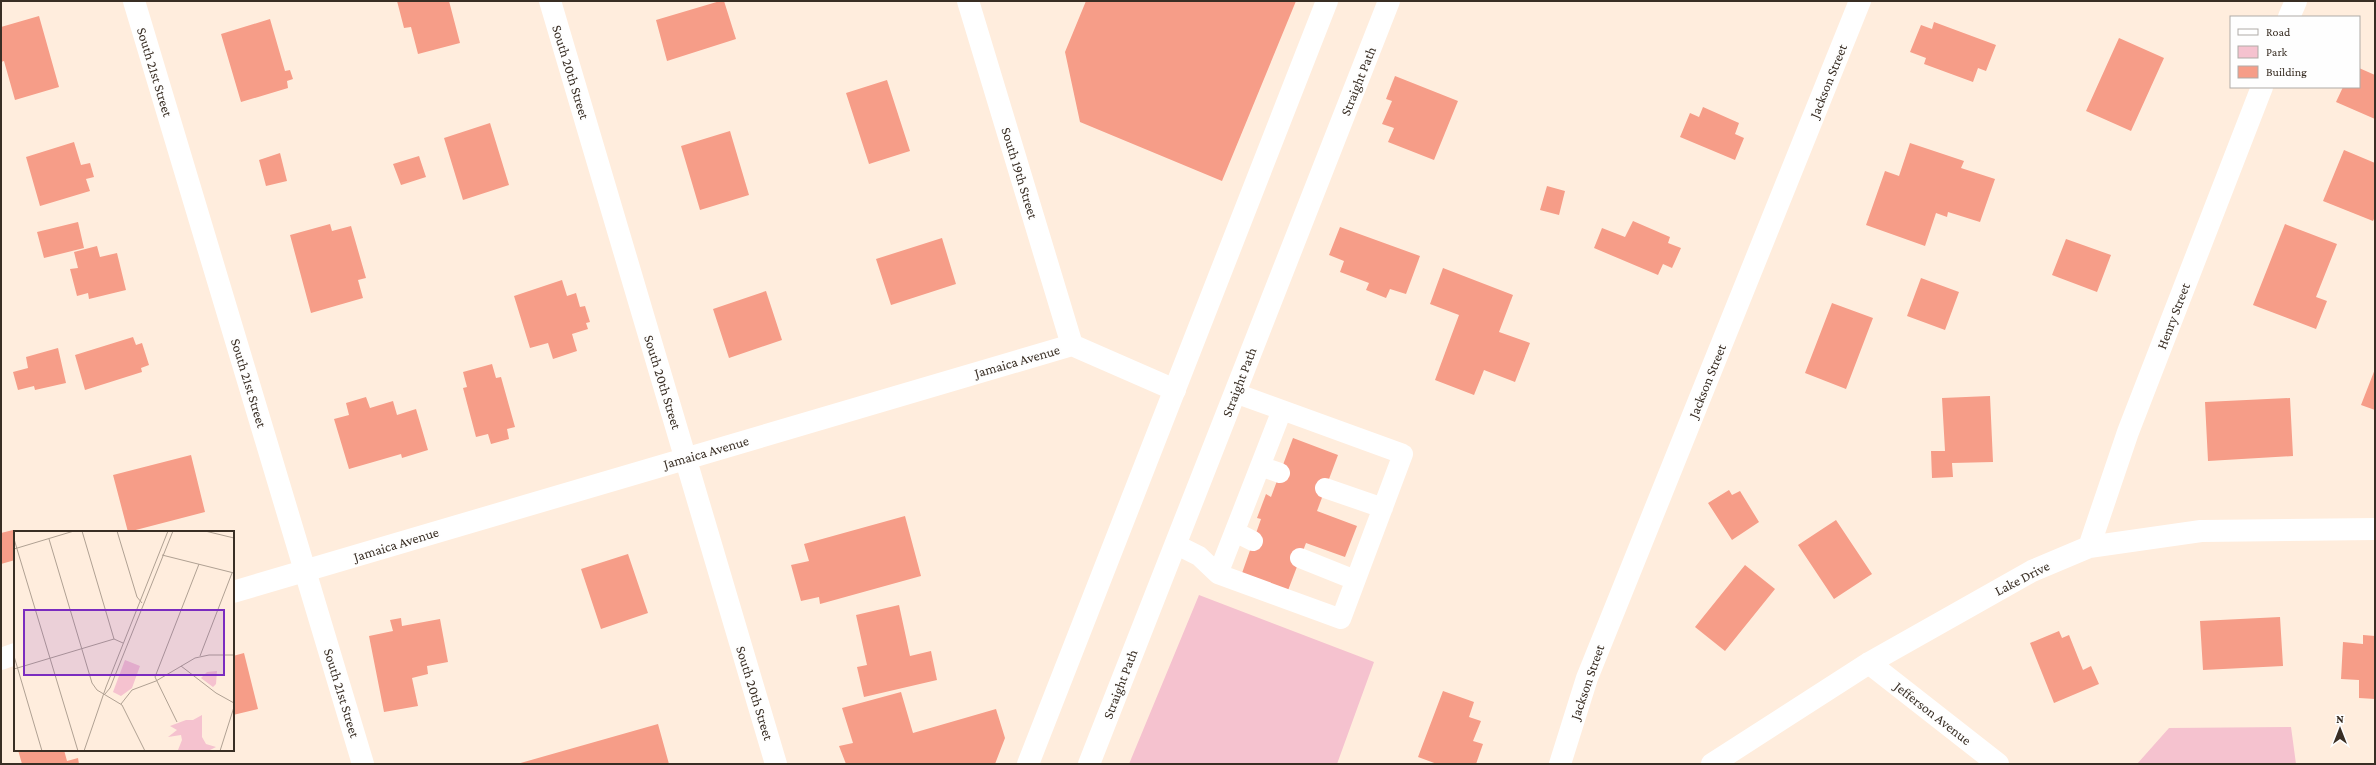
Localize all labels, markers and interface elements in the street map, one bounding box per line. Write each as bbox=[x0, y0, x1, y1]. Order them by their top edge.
legend bbox=[2230, 16, 2360, 88]
street label: South 20th Street bbox=[549, 23, 593, 121]
street label: South 21st Street bbox=[134, 25, 176, 119]
text: Road bbox=[2266, 25, 2291, 39]
street label: Jackson Street bbox=[1805, 41, 1850, 122]
street label: Straight Path bbox=[1337, 44, 1379, 118]
text: Park bbox=[2266, 45, 2288, 59]
text: Building bbox=[2266, 65, 2307, 79]
street label: South 19th Street bbox=[998, 125, 1042, 221]
street label: Henry Street bbox=[2153, 280, 2193, 351]
street label: South 20th Street bbox=[641, 333, 685, 431]
street label: South 21st Street bbox=[228, 336, 270, 430]
street label: Jamaica Avenue bbox=[970, 341, 1062, 381]
street label: Jackson Street bbox=[1684, 341, 1729, 422]
street label: Straight Path bbox=[1218, 345, 1260, 419]
street label: Jamaica Avenue bbox=[659, 432, 751, 472]
street label: Jamaica Avenue bbox=[350, 523, 440, 565]
inset map bbox=[14, 531, 234, 751]
street label: Lake Drive bbox=[1992, 557, 2052, 599]
street label: Jackson Street bbox=[1566, 642, 1607, 724]
street label: South 20th Street bbox=[733, 644, 777, 742]
street label: South 21st Street bbox=[321, 646, 363, 740]
street label: Straight Path bbox=[1099, 647, 1141, 721]
street label: Jefferson Avenue bbox=[1890, 677, 1975, 748]
north arrow bbox=[2320, 709, 2360, 749]
text: N bbox=[2336, 713, 2344, 725]

